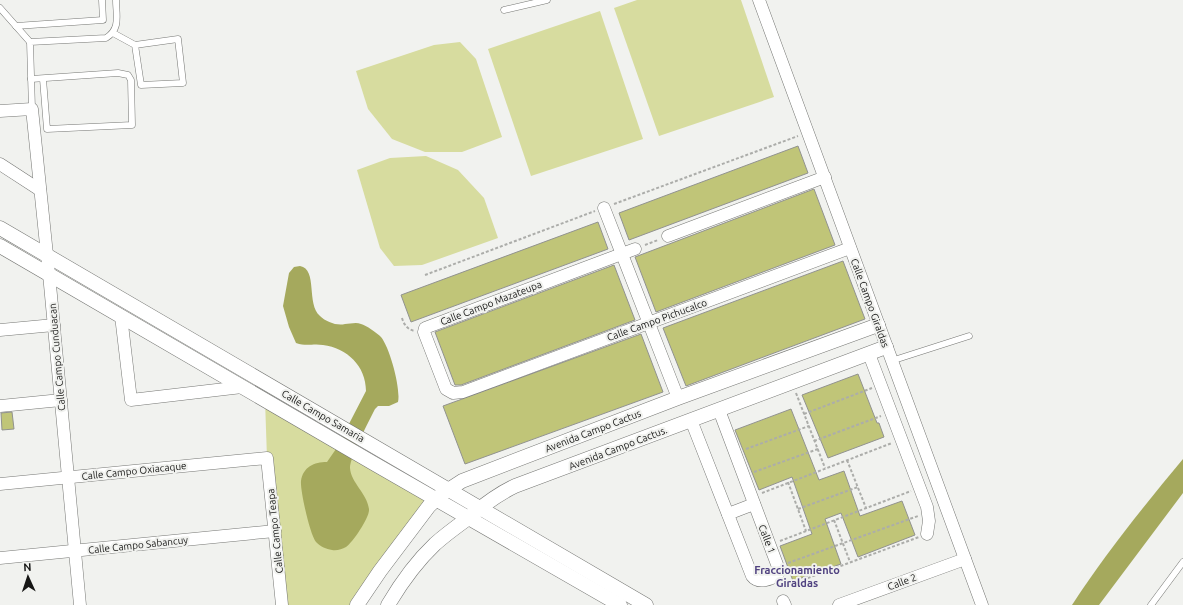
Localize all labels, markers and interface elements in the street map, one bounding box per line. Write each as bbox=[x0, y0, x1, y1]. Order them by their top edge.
street label: Calle Campo Giraldas bbox=[849, 257, 891, 349]
street label: Calle Campo Mazateupa bbox=[439, 279, 543, 327]
street label: Calle Campo Pichucalco bbox=[606, 297, 709, 343]
street label: Calle Campo Cunduacan bbox=[47, 303, 67, 411]
street label: Calle Campo Samaria bbox=[280, 388, 366, 444]
street label: Avenida Campo Cactus bbox=[543, 408, 643, 454]
street label: Avenida Campo Cactus. bbox=[567, 424, 669, 472]
street label: Calle Campo Oxiacaque bbox=[81, 460, 187, 482]
street label: Calle Campo Teapa bbox=[265, 488, 285, 574]
street label: Calle 1 bbox=[756, 523, 778, 555]
street label: Calle Campo Sabancuy bbox=[87, 534, 189, 556]
north arrow bbox=[8, 557, 48, 597]
text: N bbox=[23, 561, 32, 573]
district label: Fraccionamiento Giraldas bbox=[754, 564, 840, 589]
street label: Calle 2 bbox=[886, 572, 918, 592]

